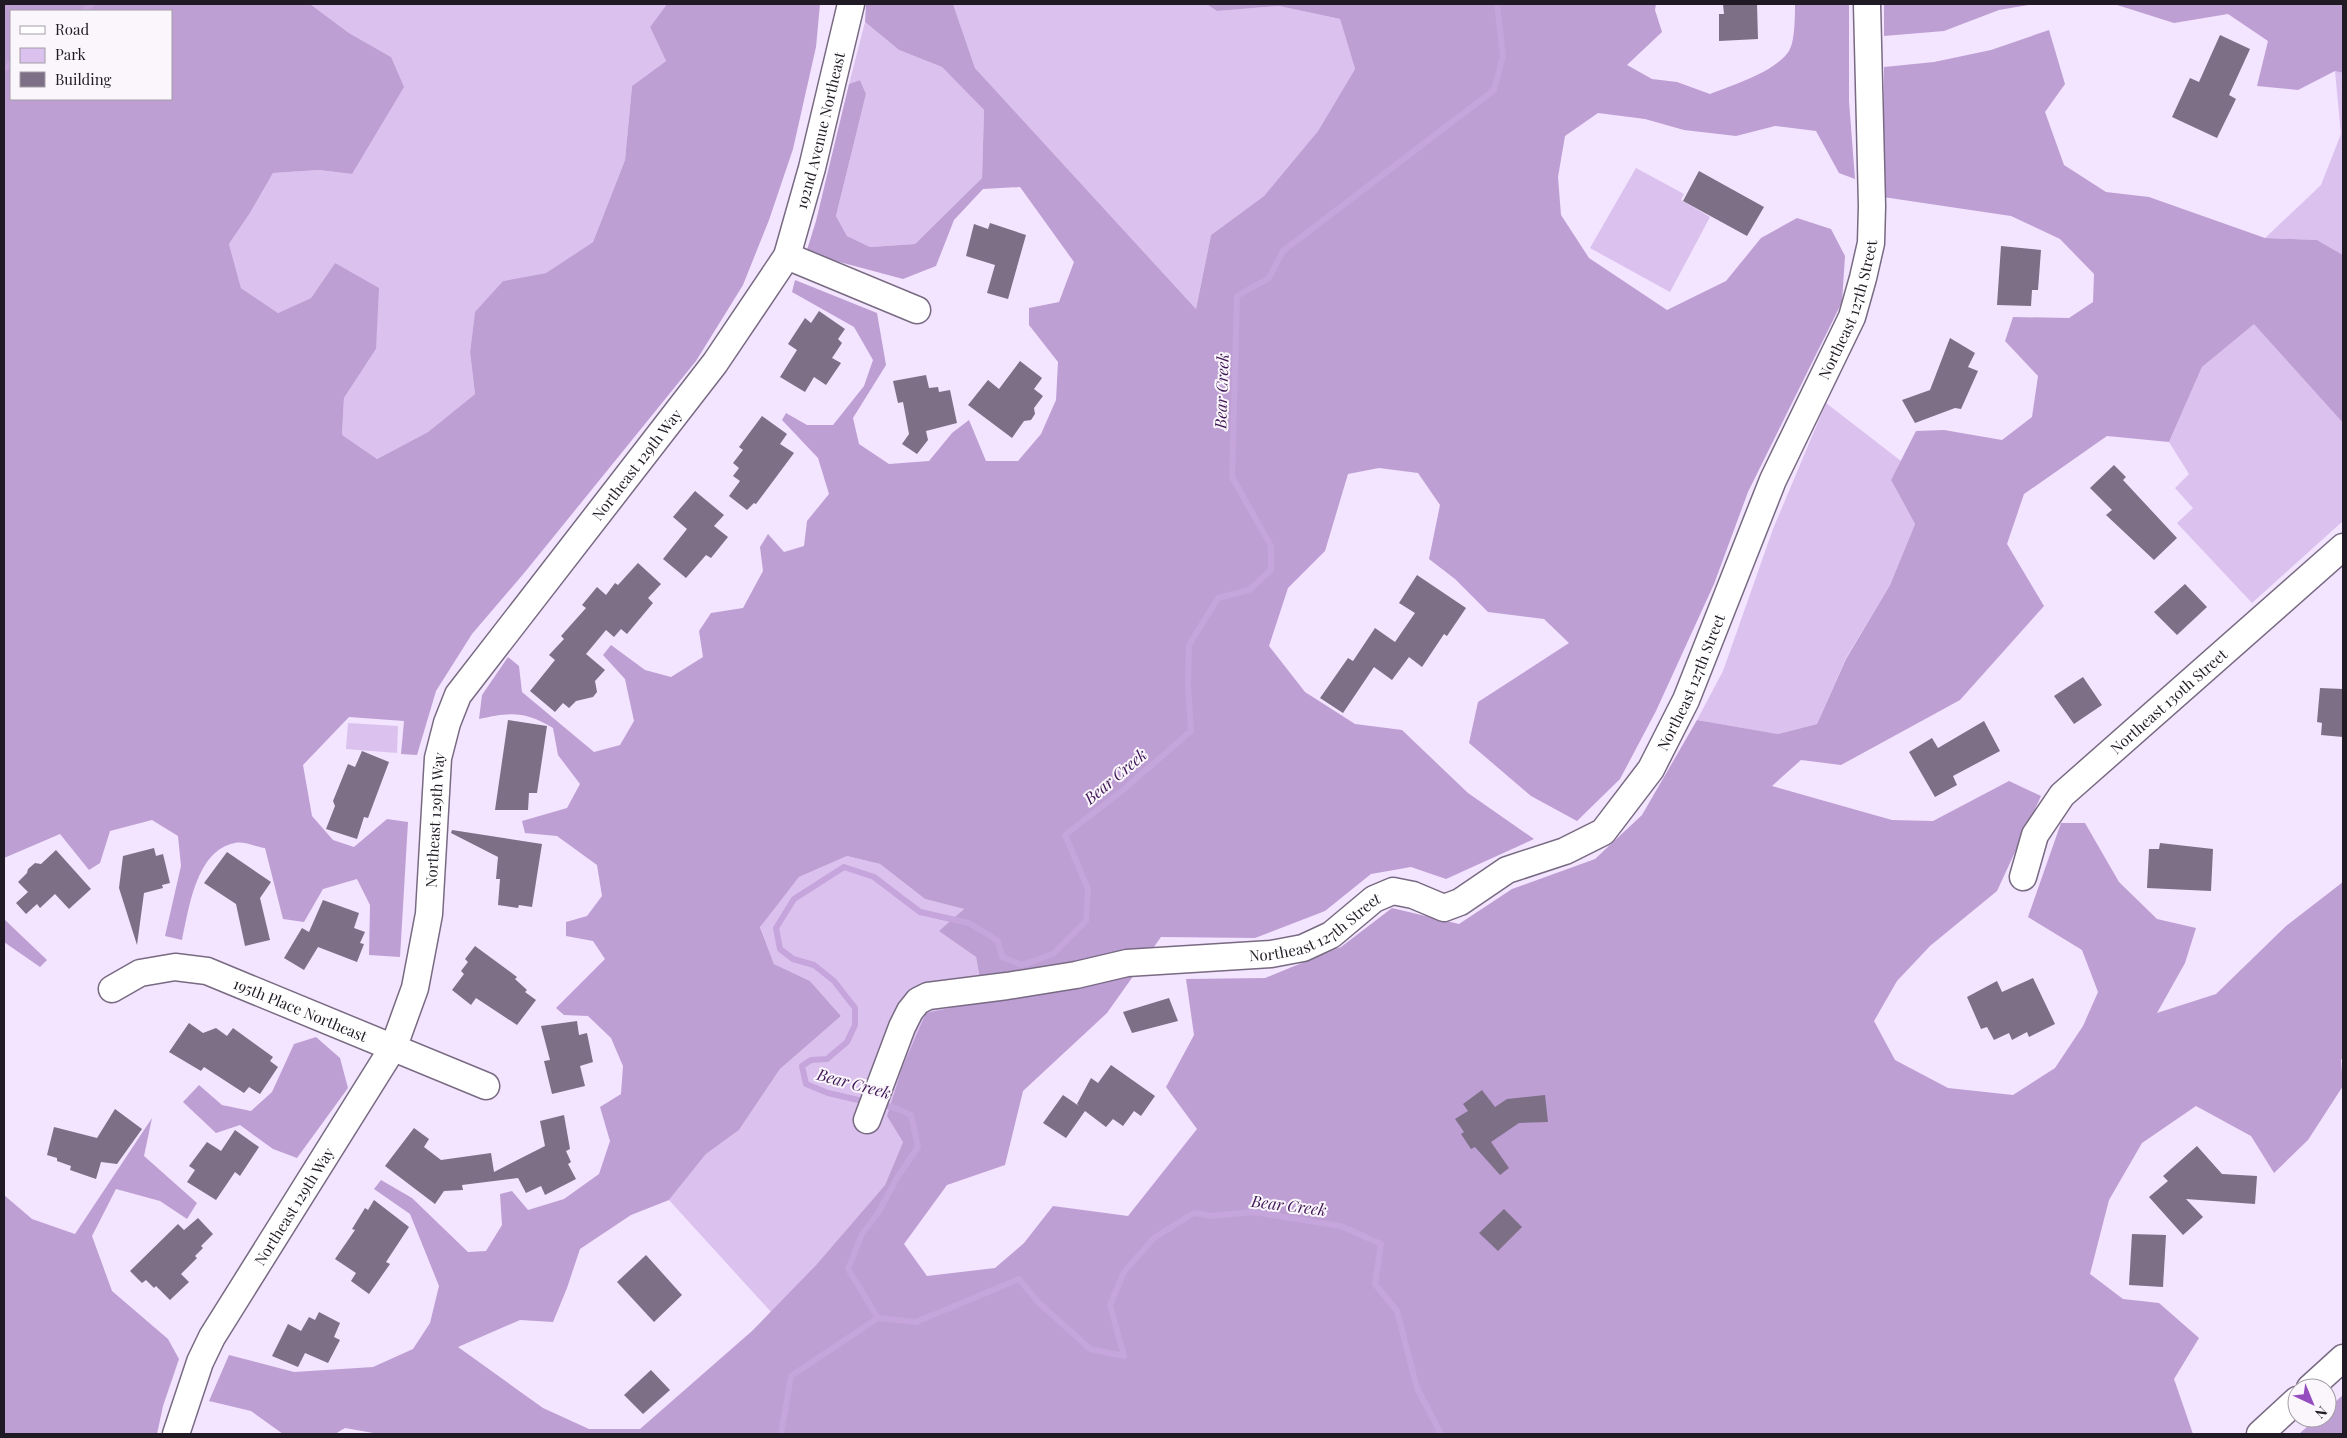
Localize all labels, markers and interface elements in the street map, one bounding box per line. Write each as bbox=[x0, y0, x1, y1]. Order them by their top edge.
legend bbox=[10, 10, 172, 100]
text: Road bbox=[55, 19, 89, 39]
text: Park bbox=[55, 44, 87, 64]
street label: 192nd Avenue Northeast bbox=[791, 49, 849, 211]
text: Building bbox=[55, 69, 112, 89]
street label: Northeast 127th Street bbox=[1813, 239, 1881, 382]
water label: Bear Creek bbox=[1209, 353, 1233, 430]
street label: Northeast 129th Way bbox=[587, 404, 686, 524]
street label: Northeast 127th Street bbox=[1652, 610, 1729, 754]
street label: Northeast 130th Street bbox=[2106, 644, 2232, 758]
water label: Bear Creek bbox=[1079, 744, 1151, 809]
street label: Northeast 129th Way bbox=[421, 750, 449, 888]
street label: Northeast 127th Street bbox=[1248, 887, 1384, 965]
street label: 195th Place Northeast bbox=[231, 973, 371, 1046]
water label: Bear Creek bbox=[814, 1063, 893, 1103]
street label: Northeast 129th Way bbox=[249, 1143, 339, 1269]
water label: Bear Creek bbox=[1249, 1190, 1328, 1220]
north arrow bbox=[2287, 1378, 2337, 1428]
text: N bbox=[2311, 1402, 2332, 1423]

